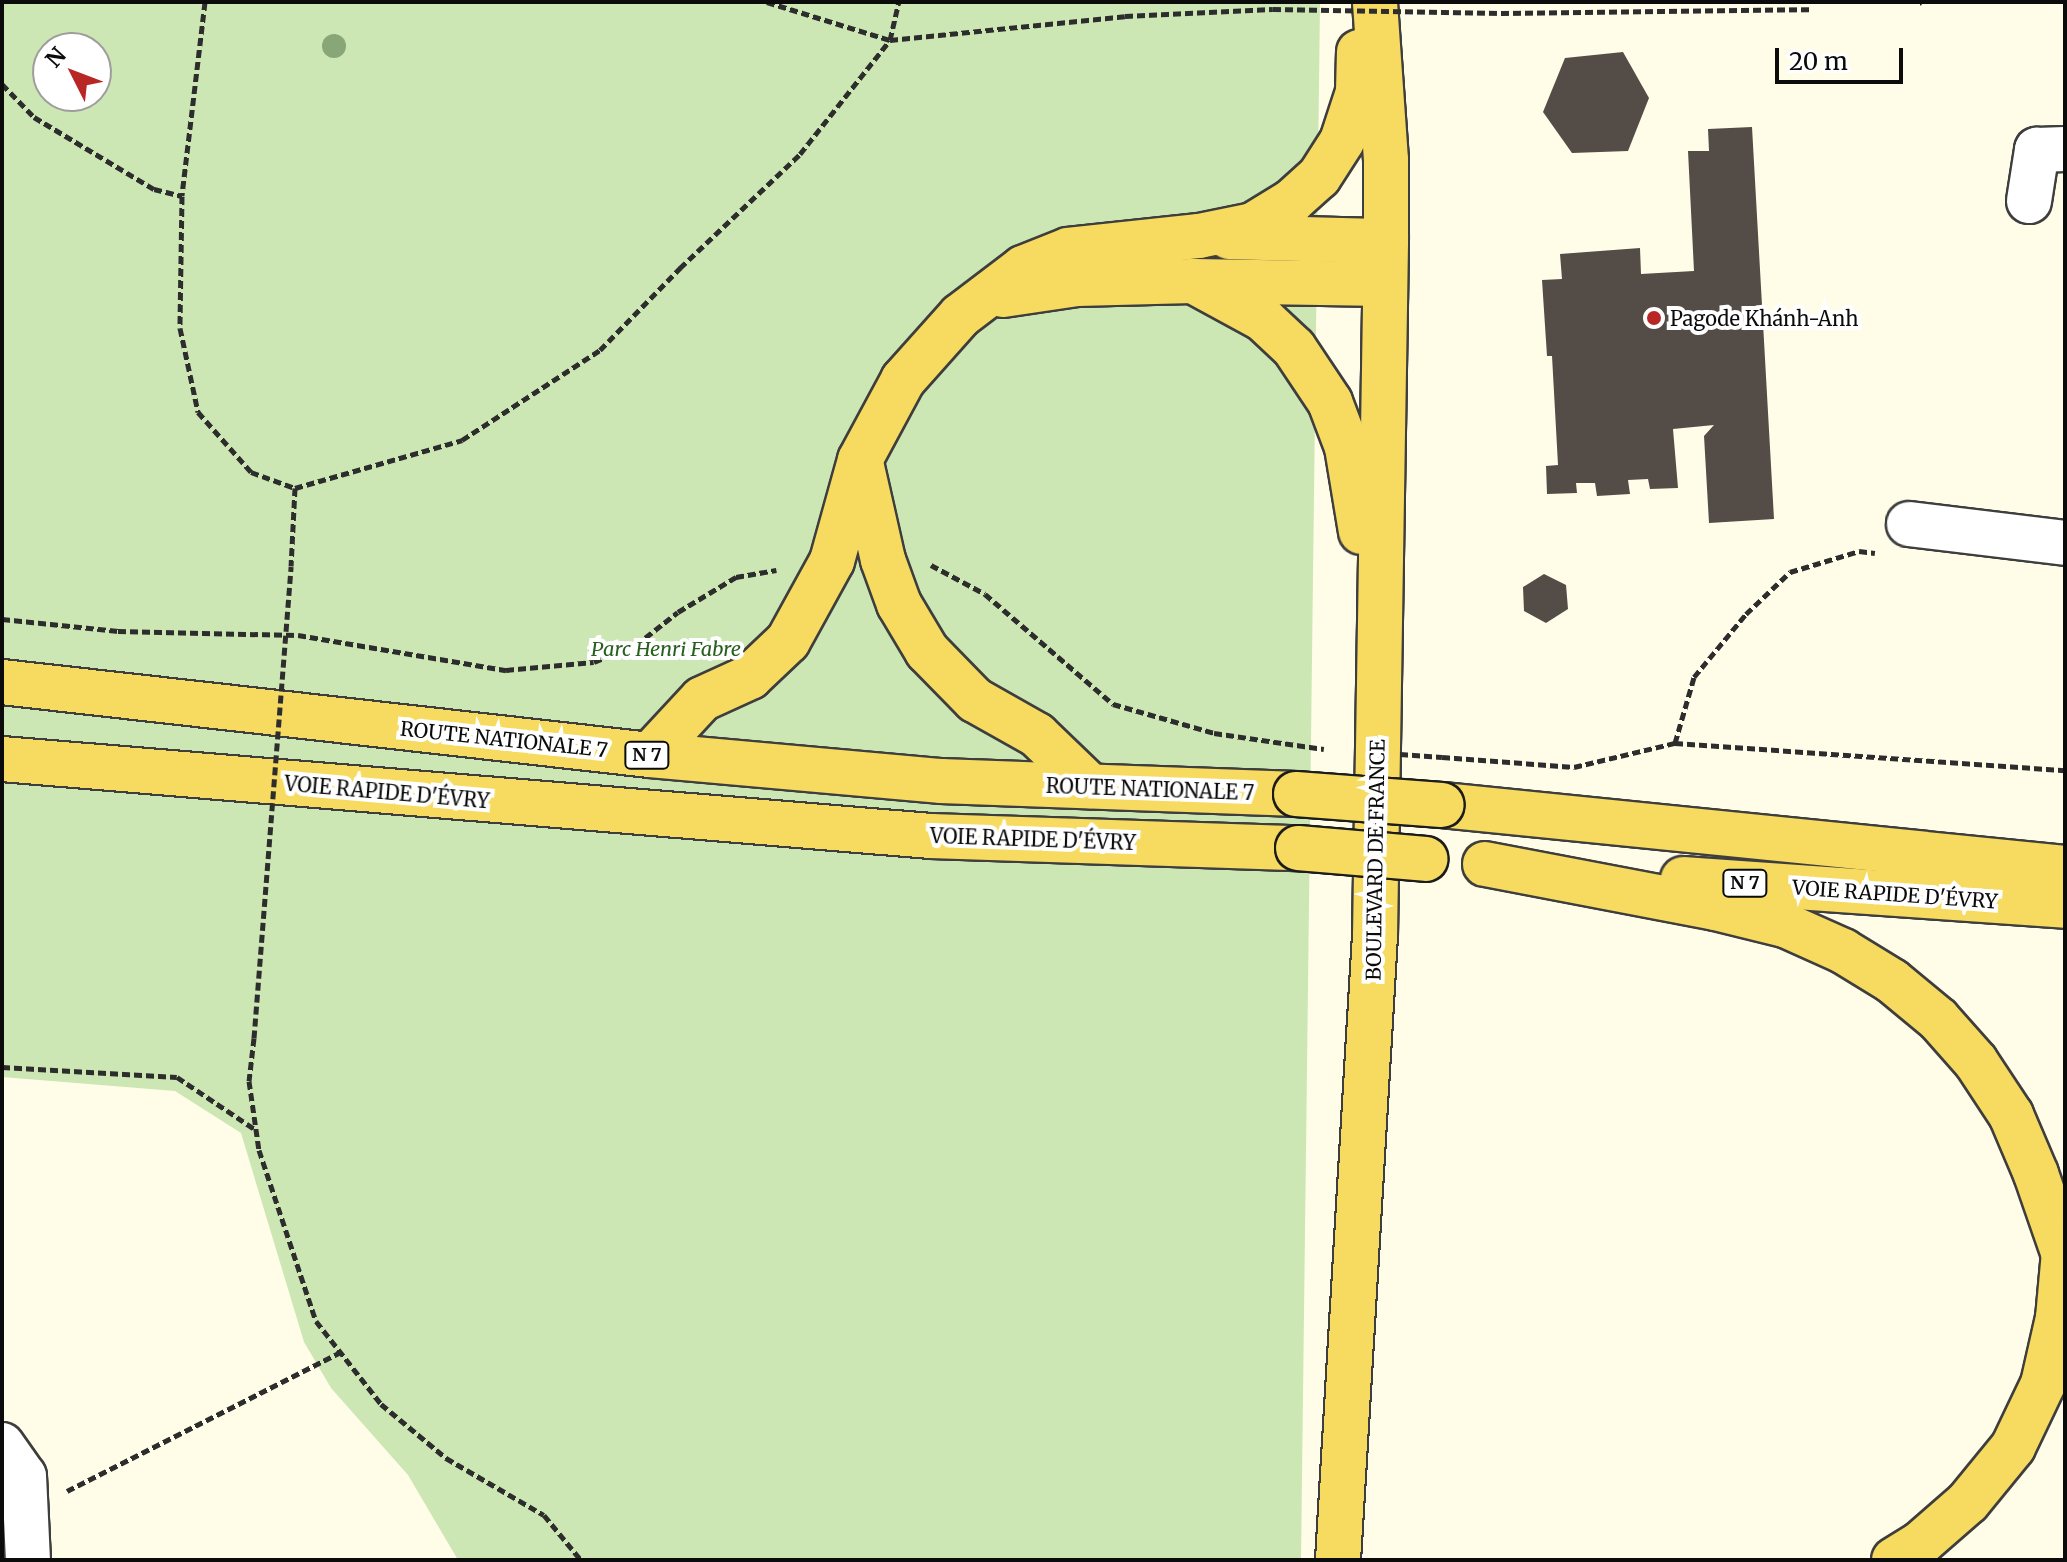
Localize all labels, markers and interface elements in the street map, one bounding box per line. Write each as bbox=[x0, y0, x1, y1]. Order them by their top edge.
north arrow bbox=[32, 32, 112, 112]
scale bar bbox=[1779, 32, 1907, 82]
text: N bbox=[39, 41, 72, 73]
text: 20 m bbox=[1789, 46, 1848, 77]
place label: Pagode Khánh-Anh bbox=[1670, 306, 1858, 330]
marker: Pagode Khánh-Anh bbox=[1645, 309, 1663, 327]
park label: Parc Henri Fabre bbox=[591, 636, 741, 660]
street label: ROUTE NATIONALE 7 bbox=[399, 716, 609, 762]
street label: BOULEVARD DE FRANCE bbox=[1361, 739, 1389, 981]
road number: N 7 bbox=[623, 741, 671, 769]
street label: VOIE RAPIDE D'ÉVRY bbox=[283, 771, 491, 813]
street label: ROUTE NATIONALE 7 bbox=[1045, 773, 1255, 805]
street label: VOIE RAPIDE D'ÉVRY bbox=[930, 823, 1136, 855]
road number: N 7 bbox=[1721, 869, 1769, 897]
street label: VOIE RAPIDE D'ÉVRY bbox=[1791, 875, 1999, 913]

